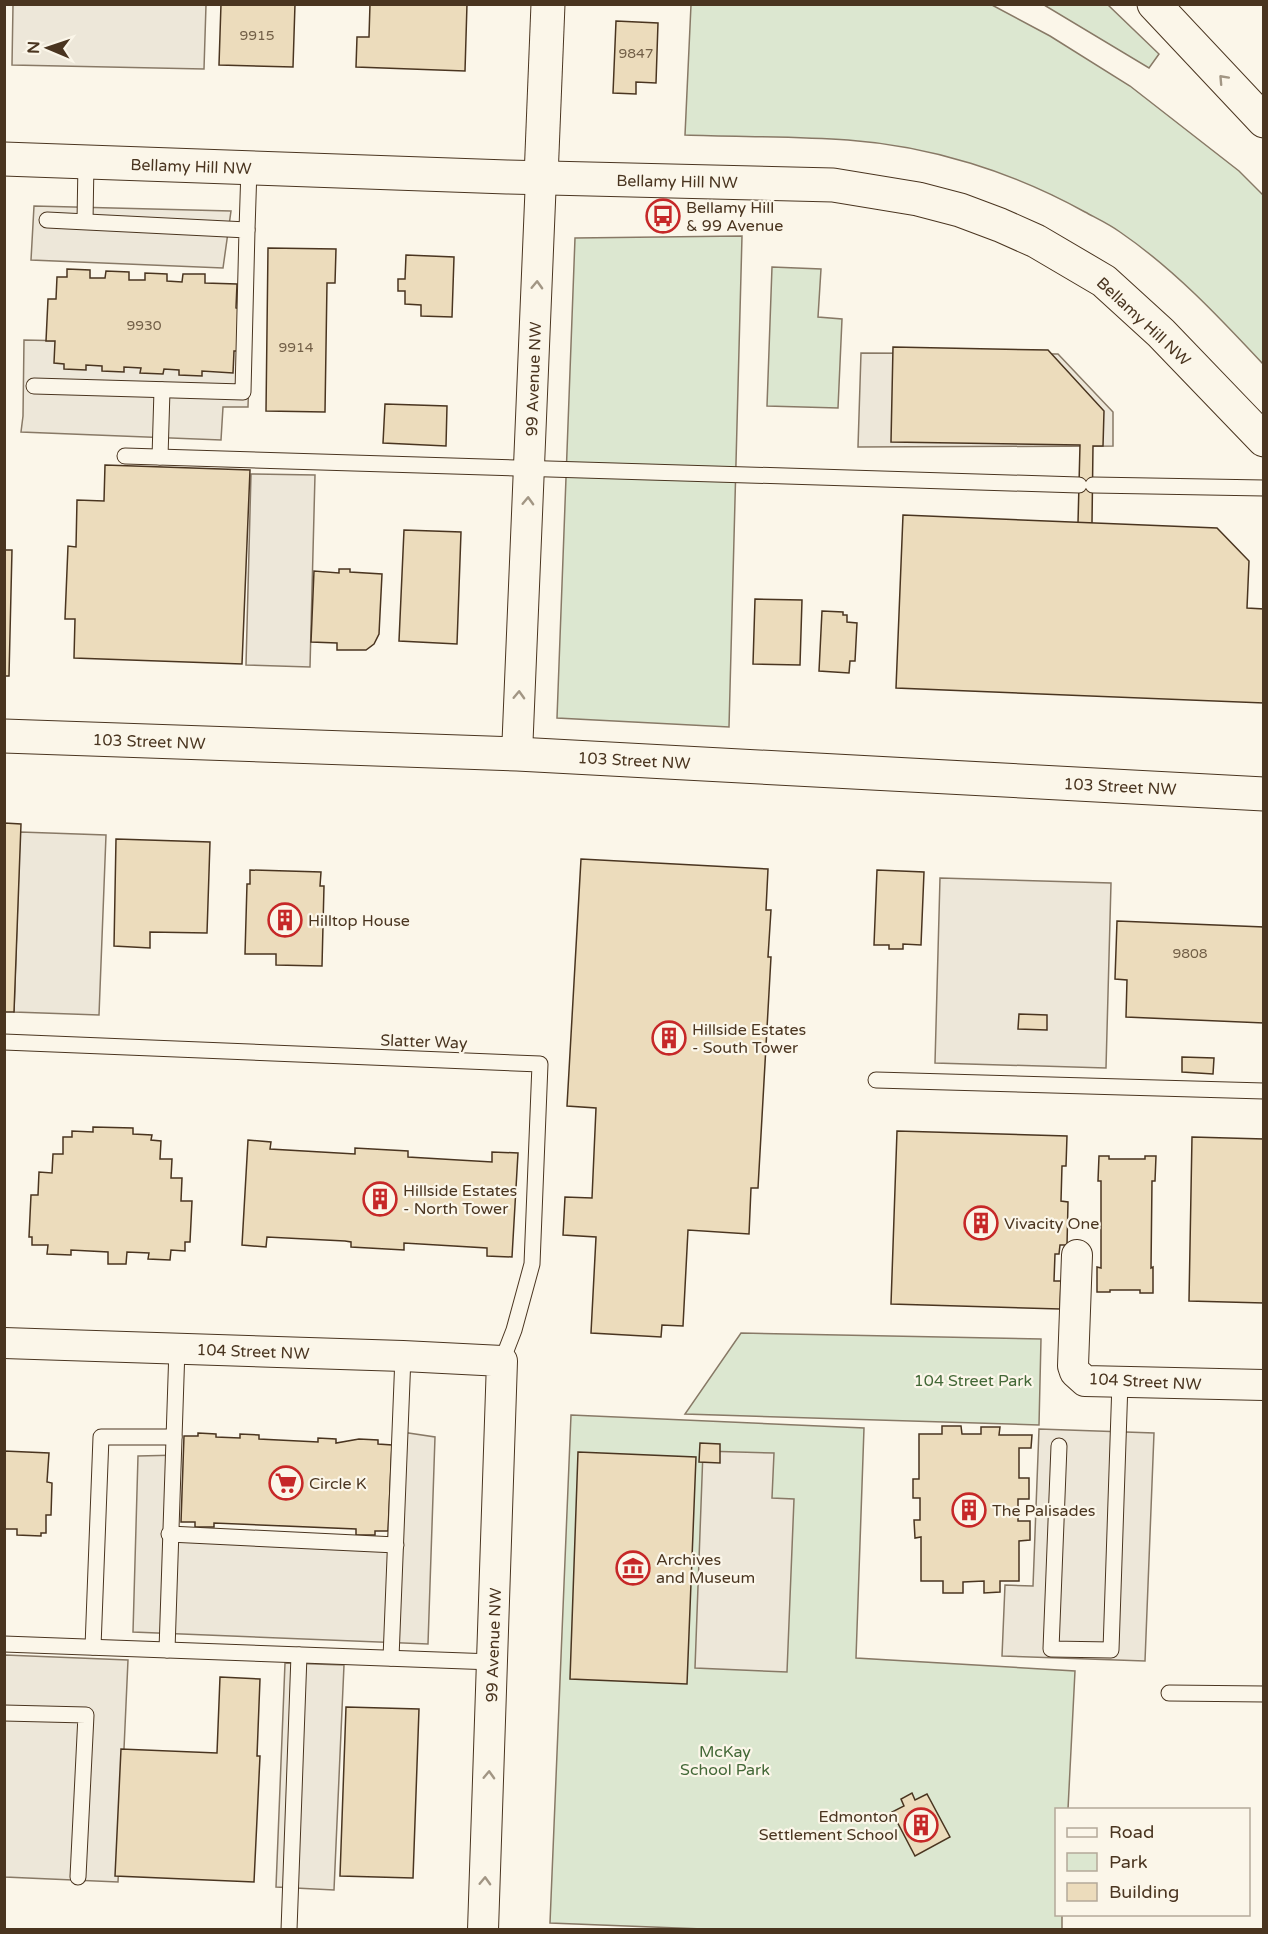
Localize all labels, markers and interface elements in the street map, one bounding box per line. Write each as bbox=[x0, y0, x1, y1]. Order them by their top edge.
north arrow bbox=[18, 18, 78, 78]
house number: 9915 bbox=[239, 27, 275, 44]
text: N bbox=[24, 41, 44, 54]
house number: 9847 bbox=[618, 45, 654, 62]
one-way arrow bbox=[1220, 75, 1231, 86]
street label: Bellamy Hill NW bbox=[130, 155, 252, 179]
street label: Bellamy Hill NW bbox=[616, 171, 738, 193]
bus stop icon: Bellamy Hill & 99 Avenue bbox=[645, 198, 681, 234]
place label: Bellamy Hill & 99 Avenue bbox=[686, 198, 783, 236]
street label: Bellamy Hill NW bbox=[1092, 273, 1195, 370]
one-way arrow bbox=[530, 280, 543, 289]
house number: 9930 bbox=[126, 317, 162, 334]
street label: 99 Avenue NW bbox=[522, 321, 546, 437]
house number: 9914 bbox=[278, 339, 314, 356]
one-way arrow bbox=[521, 496, 534, 505]
one-way arrow bbox=[513, 691, 526, 700]
street label: 103 Street NW bbox=[92, 730, 206, 754]
street label: 103 Street NW bbox=[577, 748, 691, 774]
street label: 103 Street NW bbox=[1063, 774, 1177, 800]
building icon: Hilltop House bbox=[267, 902, 303, 938]
place label: Hilltop House bbox=[308, 911, 410, 931]
house number: 9808 bbox=[1172, 945, 1208, 962]
building icon: Hillside Estates - South Tower bbox=[651, 1020, 687, 1056]
place label: Hillside Estates - South Tower bbox=[692, 1020, 806, 1058]
street label: Slatter Way bbox=[380, 1030, 468, 1054]
building icon: Hillside Estates - North Tower bbox=[362, 1181, 398, 1217]
place label: Hillside Estates - North Tower bbox=[403, 1181, 517, 1219]
building icon: Vivacity One bbox=[963, 1205, 999, 1241]
place label: Vivacity One bbox=[1004, 1214, 1099, 1234]
street label: 104 Street NW bbox=[196, 1340, 310, 1364]
street label: 104 Street NW bbox=[1088, 1369, 1202, 1395]
park label: 104 Street Park bbox=[914, 1371, 1032, 1391]
supermarket icon: Circle K bbox=[268, 1465, 304, 1501]
place label: Circle K bbox=[309, 1474, 367, 1494]
building icon: The Palisades bbox=[951, 1492, 987, 1528]
place label: The Palisades bbox=[992, 1501, 1095, 1521]
museum icon: Archives and Museum bbox=[615, 1550, 651, 1586]
place label: Archives and Museum bbox=[656, 1550, 755, 1588]
street label: 99 Avenue NW bbox=[482, 1587, 506, 1703]
park label: McKay School Park bbox=[680, 1742, 770, 1780]
one-way arrow bbox=[483, 1770, 495, 1779]
place label: Edmonton Settlement School bbox=[759, 1807, 898, 1845]
building icon: Edmonton Settlement School bbox=[903, 1807, 939, 1843]
legend bbox=[1055, 1808, 1250, 1916]
text: Road bbox=[1109, 1821, 1154, 1843]
text: Park bbox=[1109, 1851, 1148, 1873]
one-way arrow bbox=[479, 1877, 492, 1886]
text: Building bbox=[1109, 1881, 1179, 1903]

